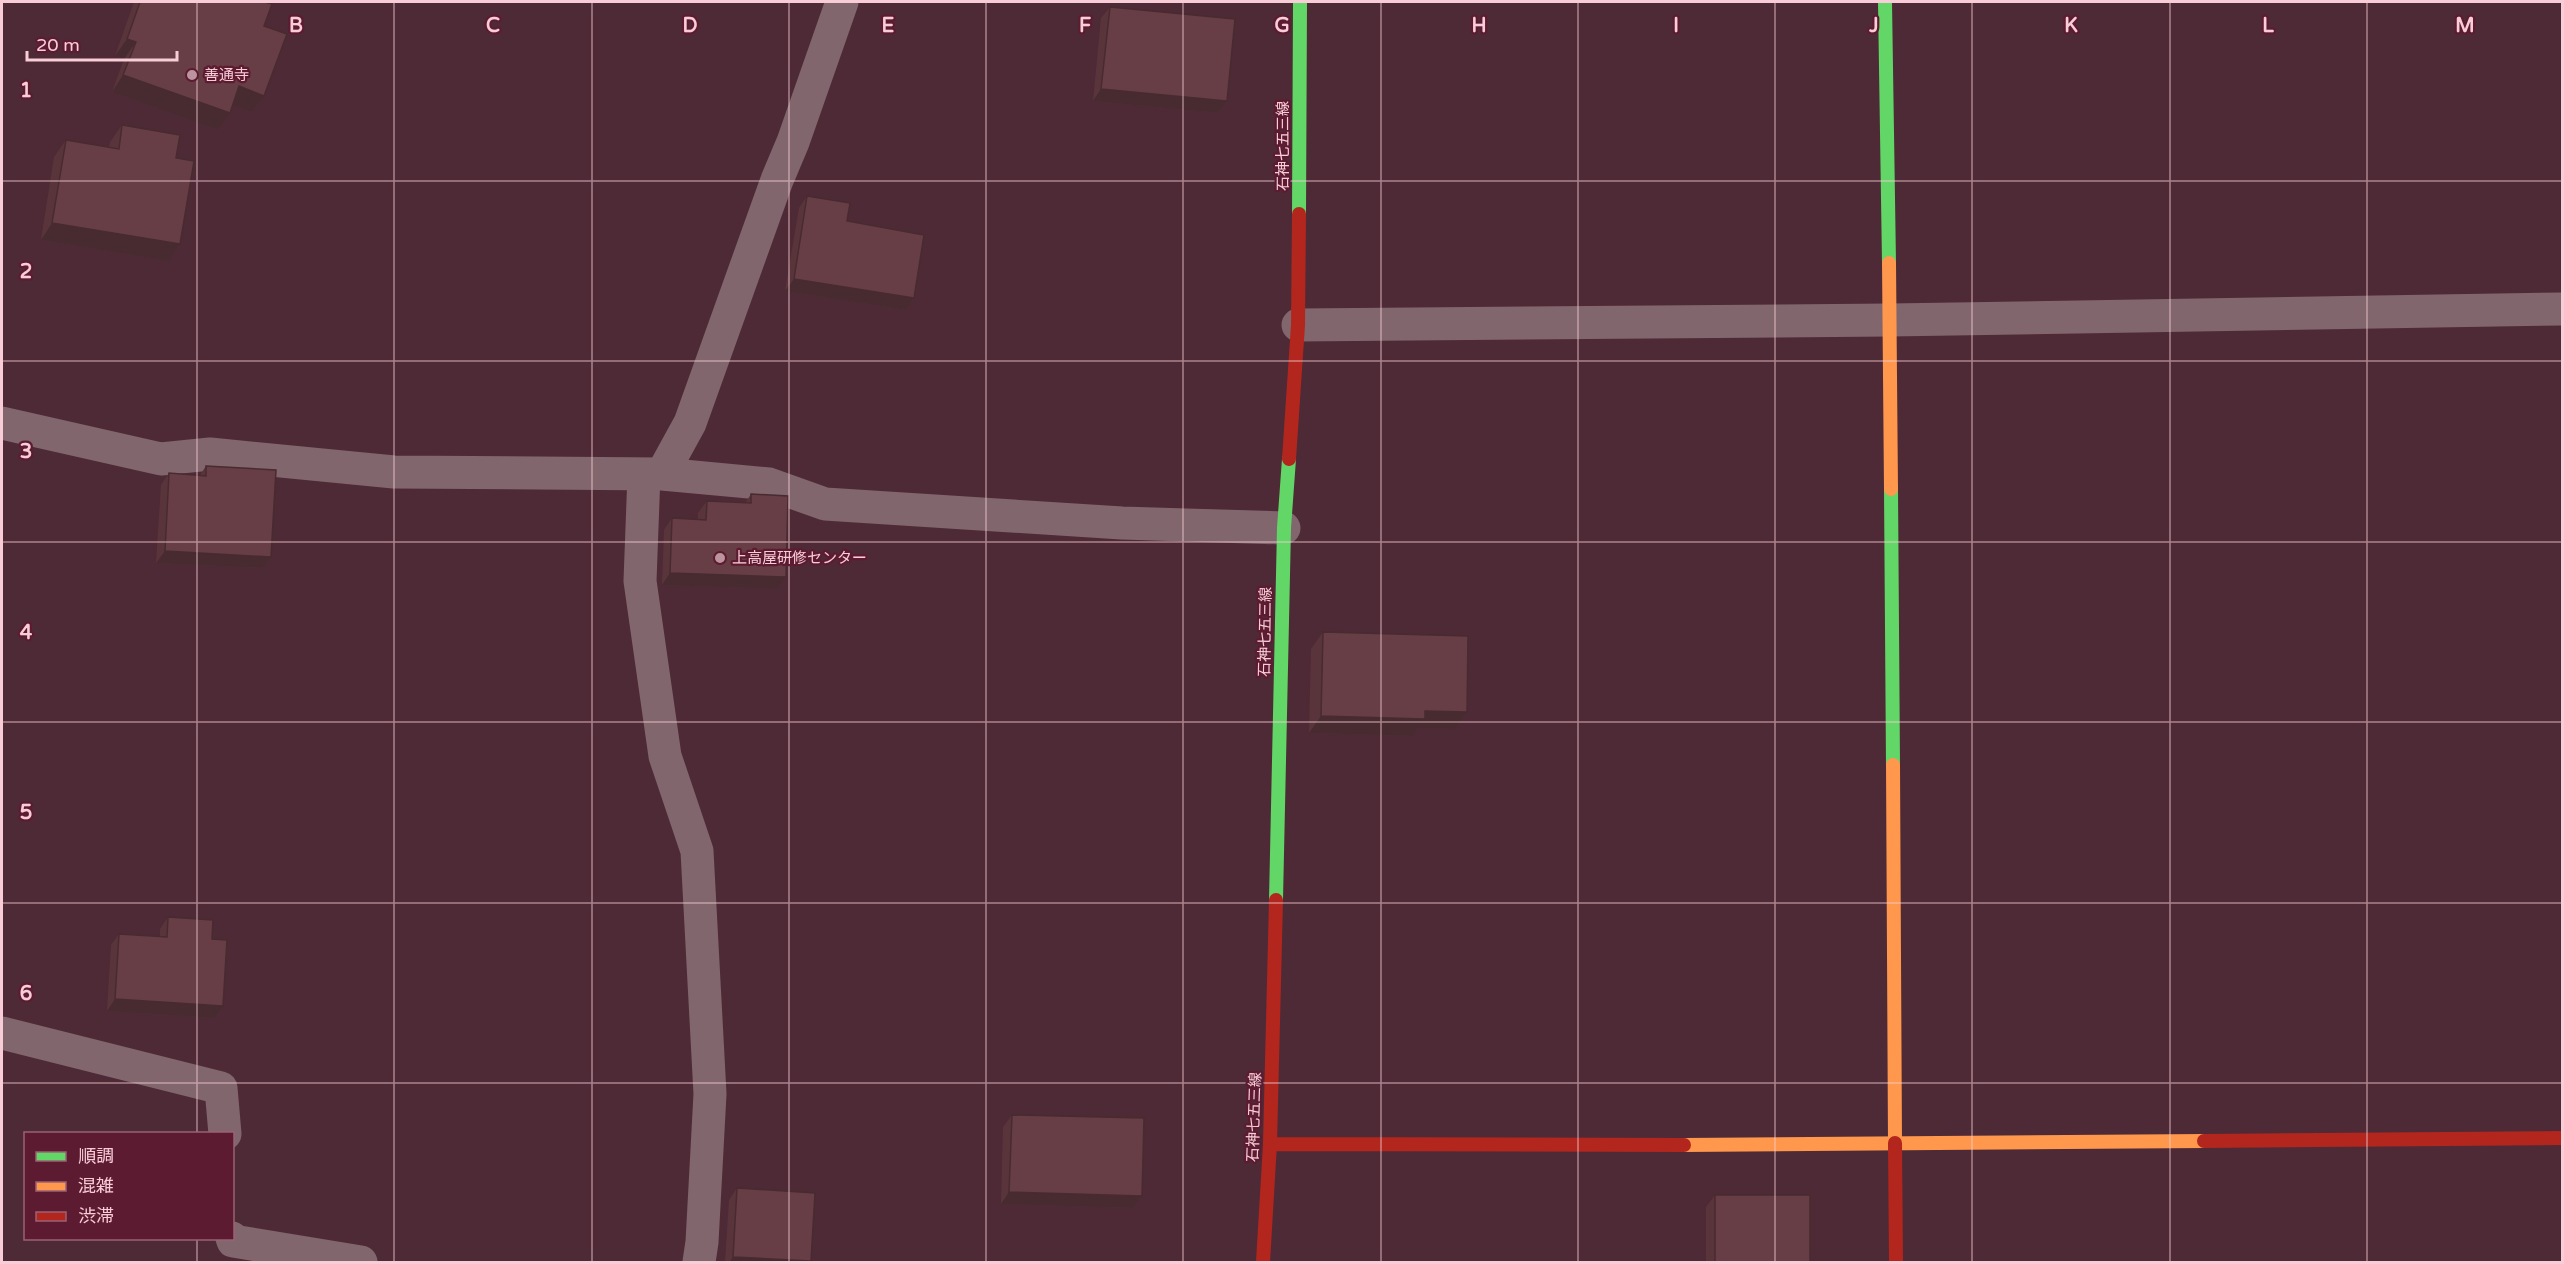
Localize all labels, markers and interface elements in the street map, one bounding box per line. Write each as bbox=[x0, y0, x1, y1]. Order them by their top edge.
text: B bbox=[289, 14, 303, 38]
text: C bbox=[486, 14, 500, 38]
text: D bbox=[682, 14, 698, 38]
text: E bbox=[882, 14, 895, 38]
text: F bbox=[1079, 14, 1091, 38]
text: G bbox=[1274, 14, 1290, 38]
text: H bbox=[1471, 14, 1487, 38]
text: I bbox=[1673, 14, 1679, 38]
text: J bbox=[1868, 14, 1879, 38]
text: K bbox=[2064, 14, 2078, 38]
text: L bbox=[2262, 14, 2274, 38]
text: M bbox=[2455, 14, 2475, 38]
scale bar bbox=[27, 24, 177, 62]
text: 20 m bbox=[36, 34, 80, 56]
place label: 善通寺 bbox=[204, 66, 249, 84]
marker: 善通寺 bbox=[185, 68, 199, 82]
text: 1 bbox=[20, 79, 32, 103]
street label: 石神七五三線 bbox=[1274, 101, 1292, 191]
text: 2 bbox=[20, 260, 32, 284]
text: 3 bbox=[20, 440, 32, 464]
place label: 上高屋研修センター bbox=[732, 549, 867, 567]
marker: 上高屋研修センター bbox=[713, 551, 727, 565]
street label: 石神七五三線 bbox=[1255, 587, 1275, 677]
text: 4 bbox=[20, 621, 33, 645]
text: 5 bbox=[20, 801, 32, 825]
text: 6 bbox=[20, 982, 32, 1006]
street label: 石神七五三線 bbox=[1243, 1072, 1265, 1162]
legend bbox=[24, 1132, 234, 1240]
text: 順調 bbox=[78, 1145, 114, 1167]
text: 混雑 bbox=[78, 1175, 114, 1197]
text: 渋滞 bbox=[78, 1205, 114, 1227]

